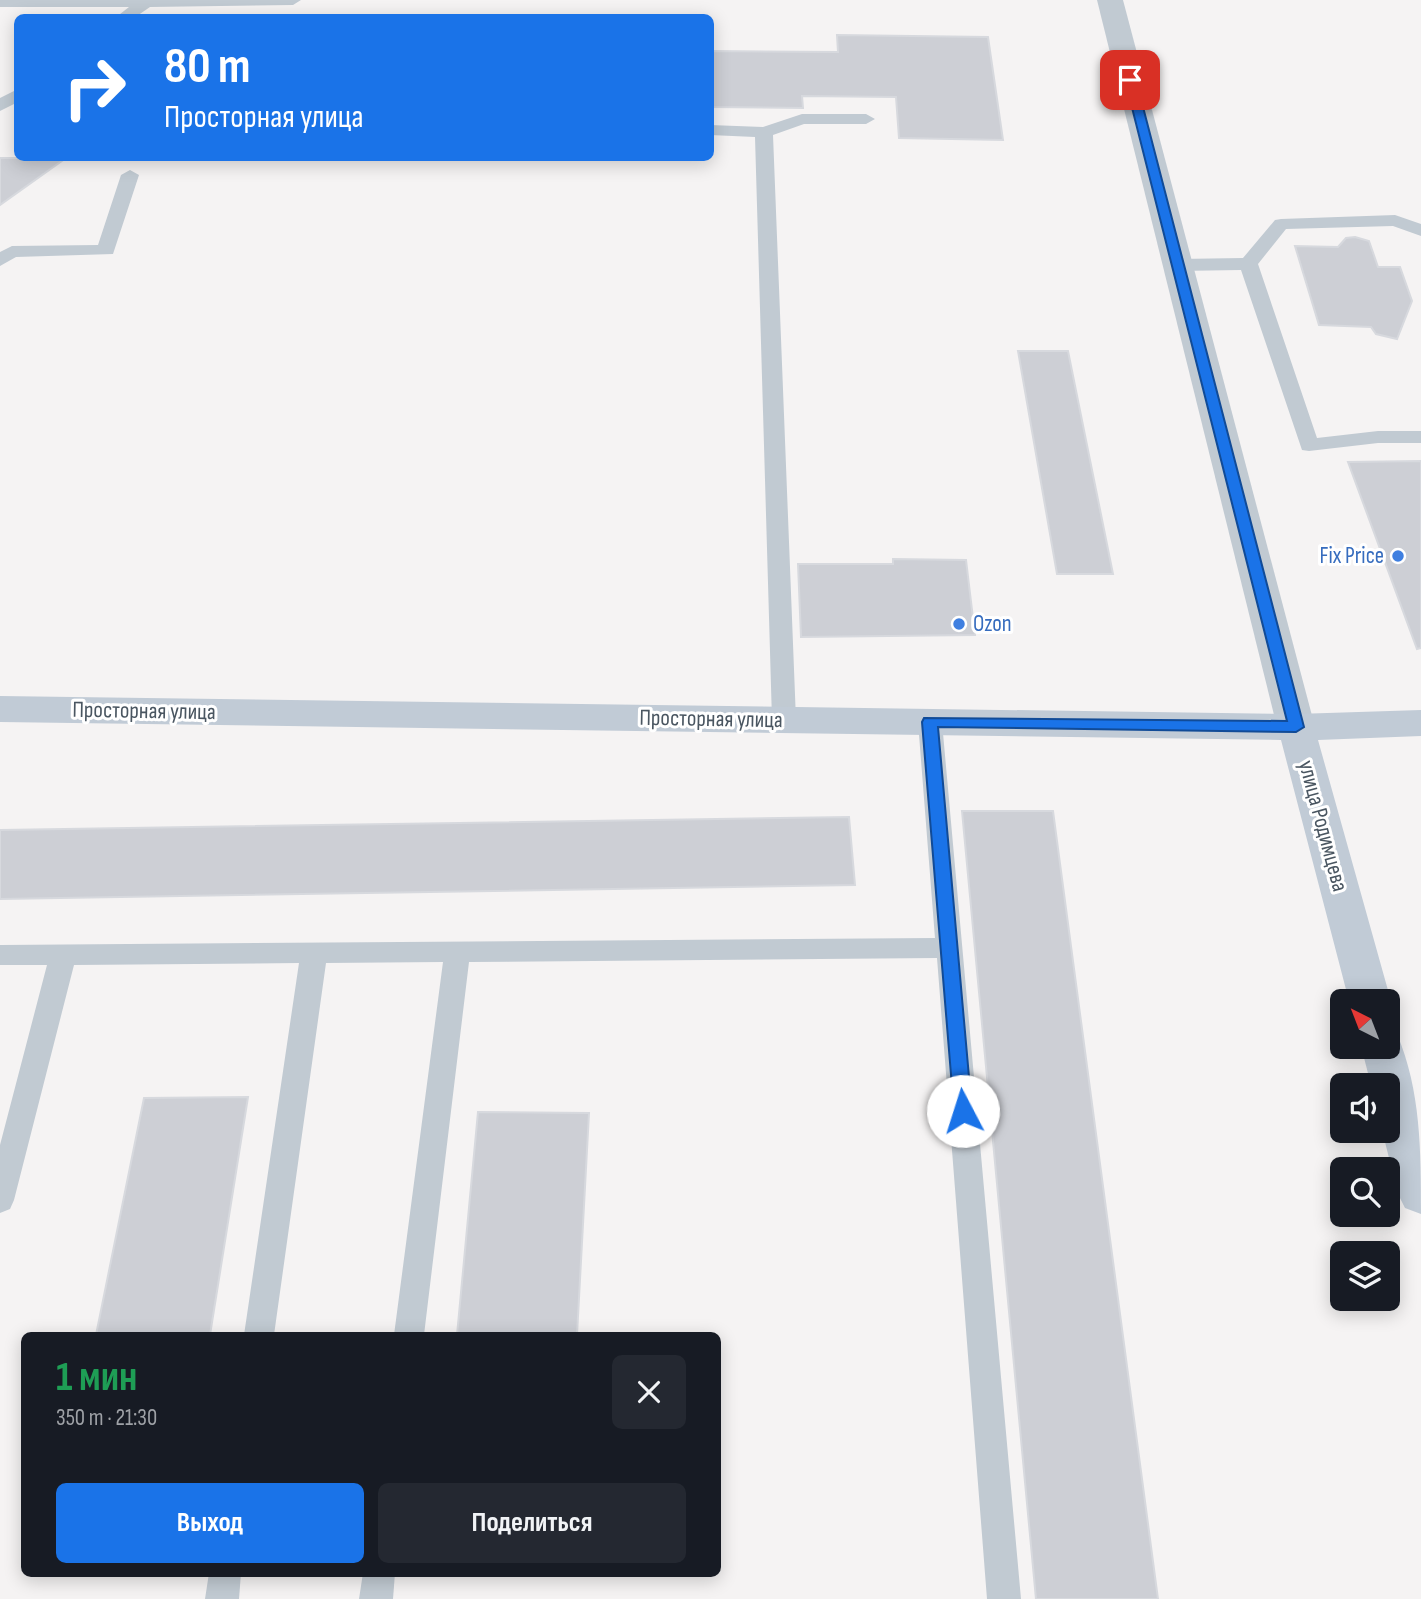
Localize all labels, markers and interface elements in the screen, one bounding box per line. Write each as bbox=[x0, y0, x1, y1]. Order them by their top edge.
text: 80 m bbox=[164, 38, 251, 97]
icon: right bbox=[49, 42, 140, 133]
pin bbox=[1100, 50, 1160, 110]
icon: arrive bbox=[1111, 61, 1149, 99]
text: Просторная улица bbox=[164, 98, 364, 137]
place label: Fix Price bbox=[1319, 542, 1384, 570]
marker: Fix Price bbox=[1390, 548, 1406, 564]
place label: Ozon bbox=[973, 610, 1012, 638]
marker: Ozon bbox=[951, 616, 967, 632]
street label: Просторная улица bbox=[72, 696, 216, 726]
street label: Просторная улица bbox=[639, 704, 783, 734]
street label: улица Родимцева bbox=[1292, 757, 1354, 895]
north arrow bbox=[1330, 989, 1400, 1059]
map controls bbox=[1330, 989, 1400, 1311]
button: sound bbox=[1330, 1073, 1400, 1143]
position arrow bbox=[926, 1074, 1000, 1148]
button: search bbox=[1330, 1157, 1400, 1227]
button: layers bbox=[1330, 1241, 1400, 1311]
text: 1 мин bbox=[56, 1352, 137, 1403]
button: close bbox=[612, 1355, 686, 1429]
text: 350 m · 21:30 bbox=[56, 1404, 157, 1432]
button: Выход bbox=[56, 1483, 364, 1563]
button: Поделиться bbox=[378, 1483, 686, 1563]

